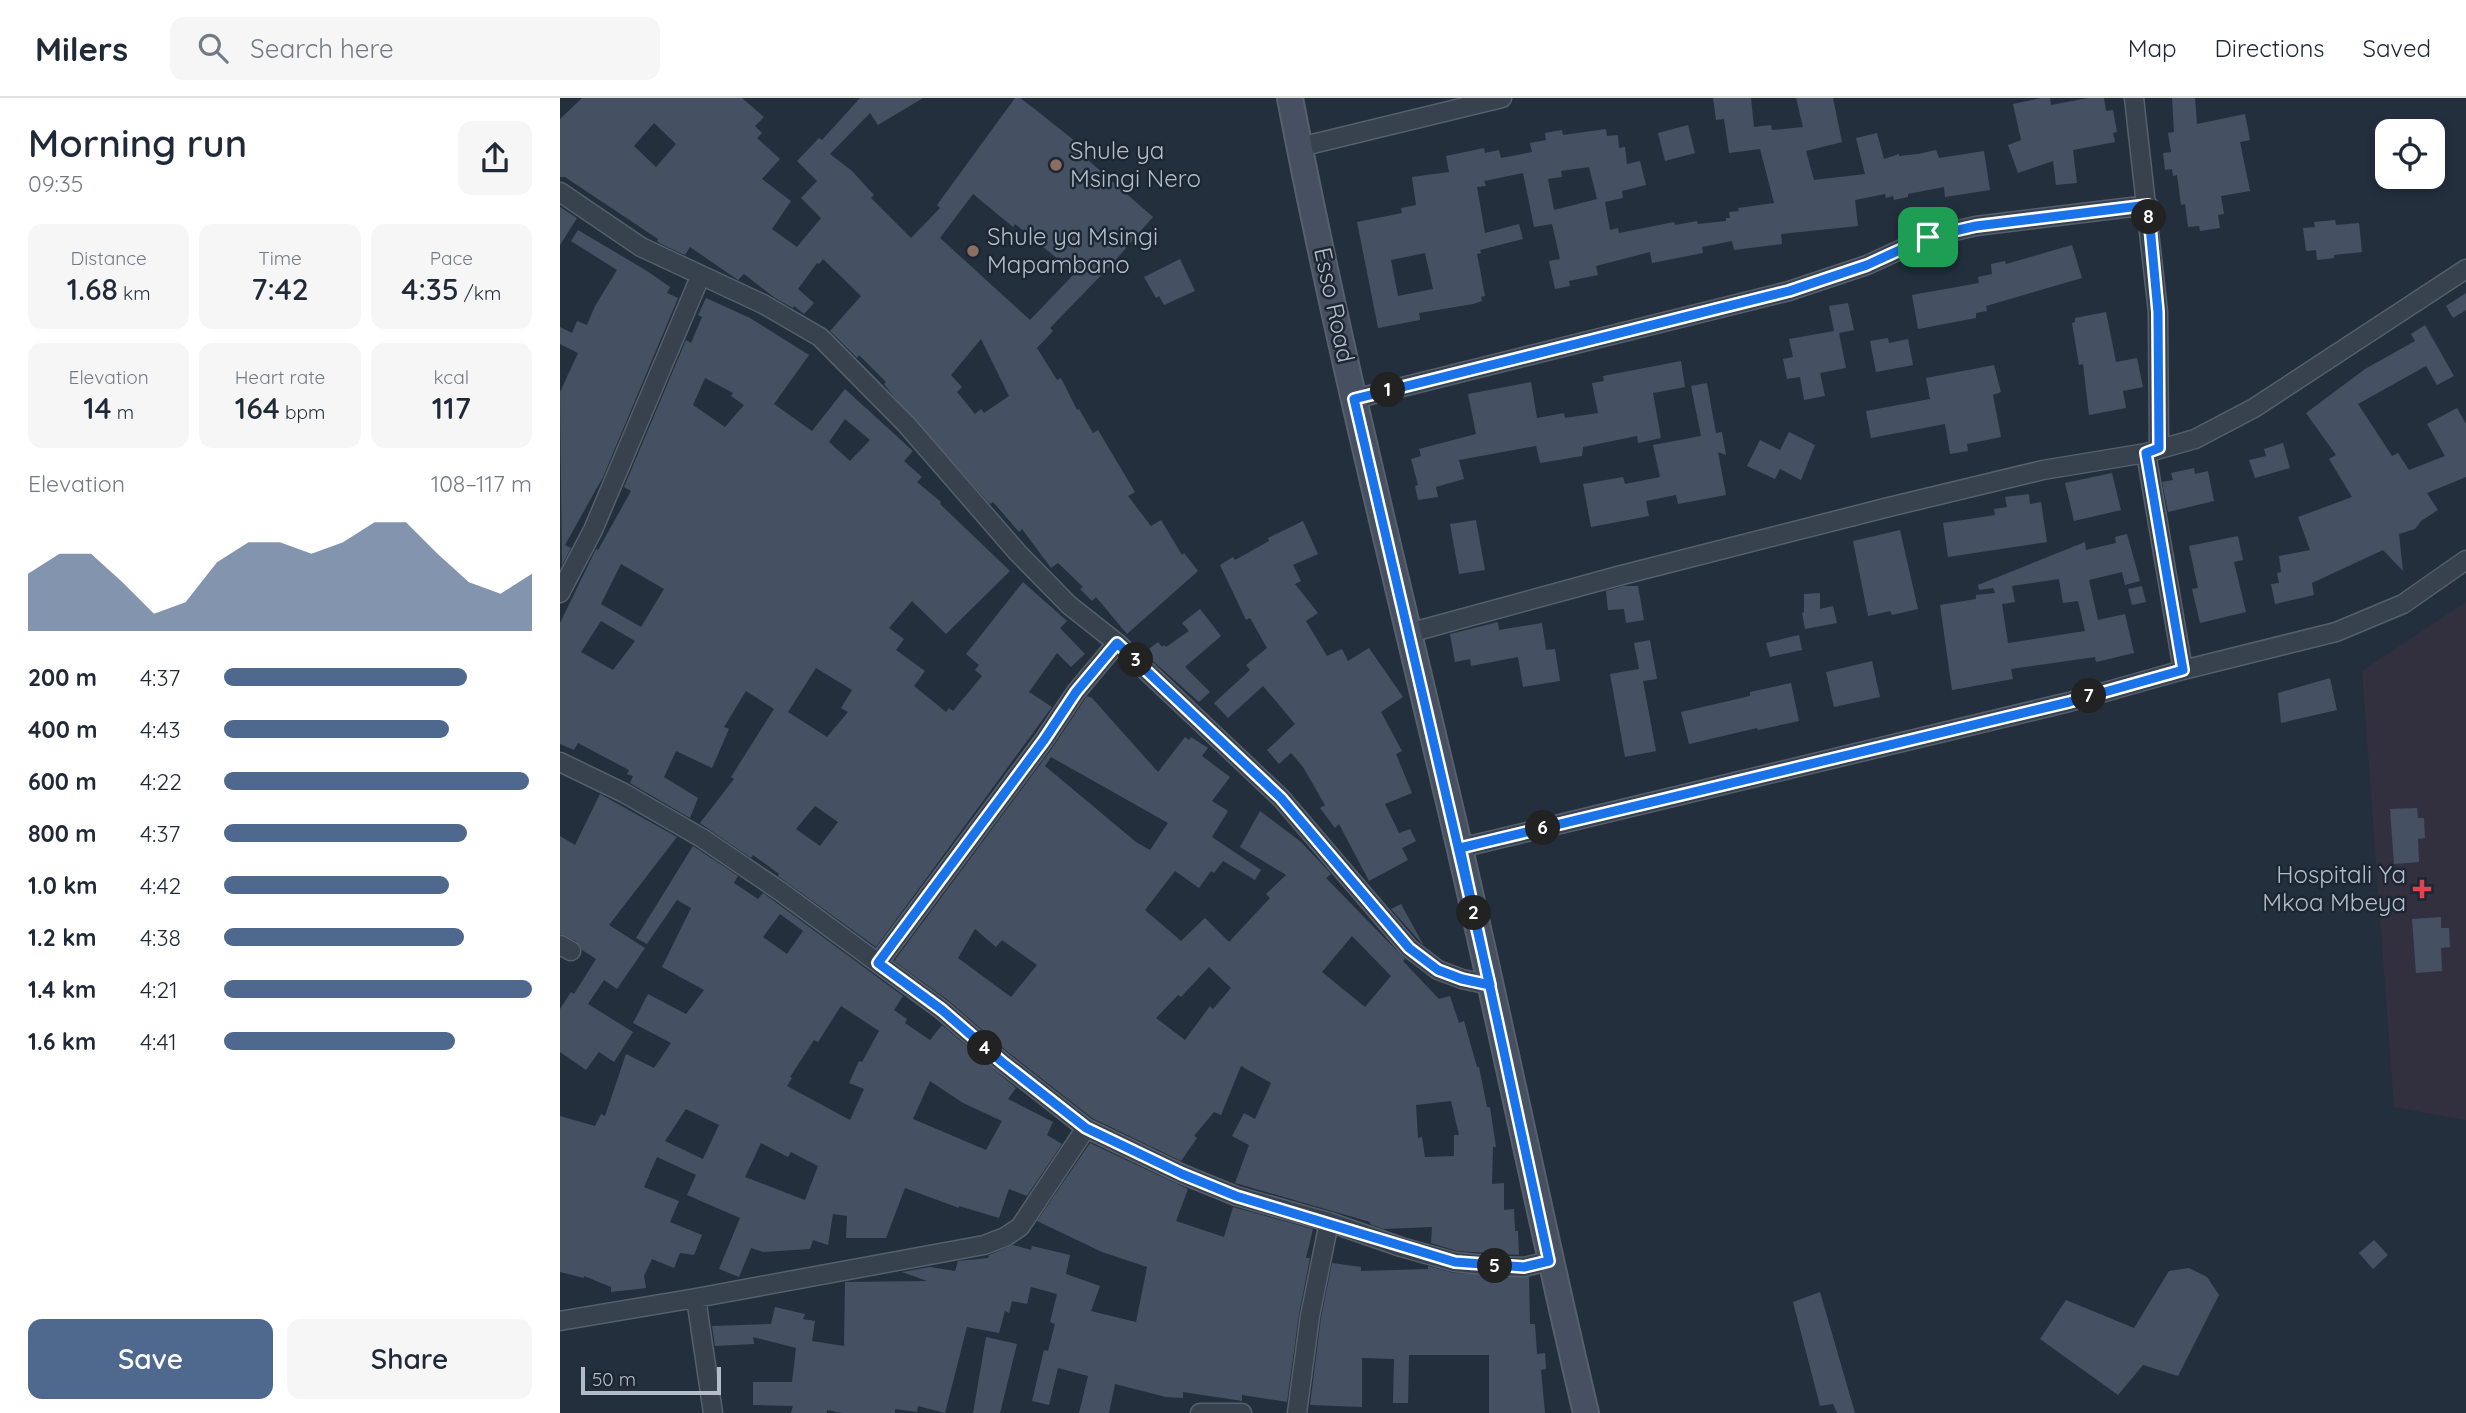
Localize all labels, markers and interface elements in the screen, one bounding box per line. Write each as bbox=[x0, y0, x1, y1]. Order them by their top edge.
search box bbox=[170, 17, 660, 80]
text: Milers bbox=[35, 28, 128, 69]
icon: search bbox=[194, 29, 232, 67]
text: Search here bbox=[250, 32, 394, 65]
text: Map bbox=[2128, 33, 2177, 63]
text: Directions bbox=[2215, 33, 2325, 63]
text: Saved bbox=[2363, 33, 2431, 63]
text: Morning run bbox=[28, 119, 247, 167]
map controls bbox=[2375, 119, 2445, 189]
button: locate bbox=[2375, 119, 2445, 189]
button: share bbox=[458, 121, 532, 195]
place label: Shule ya Msingi Nero bbox=[1070, 135, 1201, 193]
marker: Shule ya Msingi Nero bbox=[1048, 157, 1064, 173]
text: 09:35 bbox=[28, 169, 83, 198]
pin: 8 bbox=[2132, 200, 2166, 234]
text: 8 bbox=[2143, 204, 2154, 228]
pin bbox=[1898, 207, 1958, 267]
icon: arrive bbox=[1909, 218, 1947, 256]
place label: Shule ya Msingi Mapambano bbox=[987, 221, 1158, 279]
marker: Shule ya Msingi Mapambano bbox=[965, 243, 981, 259]
street label: Esso Road bbox=[1308, 245, 1362, 365]
text: Distance bbox=[71, 246, 147, 270]
text: Time bbox=[258, 246, 302, 270]
text: Pace bbox=[430, 246, 473, 270]
text: 1.68 bbox=[67, 270, 118, 308]
text: 7:42 bbox=[251, 270, 309, 308]
text: 4:35 bbox=[401, 270, 459, 308]
text: km bbox=[118, 281, 151, 305]
text: /km bbox=[459, 281, 501, 305]
text: Elevation bbox=[69, 365, 149, 389]
text: Heart rate bbox=[235, 365, 325, 389]
text: kcal bbox=[434, 365, 469, 389]
pin: 1 bbox=[1370, 372, 1406, 408]
text: 1 bbox=[1384, 377, 1391, 401]
text: 14 bbox=[83, 389, 112, 427]
text: 164 bbox=[235, 389, 280, 427]
text: 117 bbox=[432, 389, 471, 427]
text: m bbox=[112, 400, 134, 424]
text: bpm bbox=[280, 400, 325, 424]
text: Elevation bbox=[28, 469, 125, 498]
text: 108–117 m bbox=[431, 469, 532, 498]
pin: 3 bbox=[1118, 642, 1154, 678]
text: 3 bbox=[1130, 647, 1141, 671]
text: 200 m bbox=[28, 663, 97, 692]
text: 4:37 bbox=[140, 663, 180, 692]
pin: 7 bbox=[2072, 678, 2106, 714]
text: 7 bbox=[2083, 683, 2094, 707]
text: 400 m bbox=[28, 715, 97, 744]
text: 4:43 bbox=[140, 715, 181, 744]
text: 600 m bbox=[28, 767, 97, 796]
text: 4:22 bbox=[140, 767, 182, 796]
pin: 6 bbox=[1525, 810, 1560, 846]
text: 6 bbox=[1537, 815, 1548, 839]
text: 800 m bbox=[28, 819, 97, 848]
text: 4:37 bbox=[140, 819, 180, 848]
place label: Hospitali Ya Mkoa Mbeya bbox=[2262, 859, 2406, 917]
text: 1.0 km bbox=[28, 871, 98, 900]
text: 4:42 bbox=[140, 871, 181, 900]
marker: Hospitali Ya Mkoa Mbeya bbox=[2412, 879, 2432, 899]
pin: 2 bbox=[1457, 896, 1492, 930]
text: 2 bbox=[1468, 900, 1479, 924]
text: 1.2 km bbox=[28, 923, 97, 952]
text: 4:38 bbox=[140, 923, 181, 952]
text: 1.4 km bbox=[28, 975, 96, 1004]
text: 4:21 bbox=[140, 975, 178, 1004]
text: 1.6 km bbox=[28, 1027, 96, 1056]
text: 4:41 bbox=[140, 1027, 177, 1056]
pin: 4 bbox=[968, 1030, 1002, 1066]
text: 4 bbox=[979, 1035, 990, 1059]
pin: 5 bbox=[1478, 1248, 1513, 1284]
text: 5 bbox=[1489, 1253, 1500, 1277]
button: Save bbox=[28, 1319, 273, 1399]
button: Share bbox=[287, 1319, 532, 1399]
scale bar bbox=[581, 1364, 721, 1396]
text: 50 m bbox=[592, 1367, 636, 1391]

